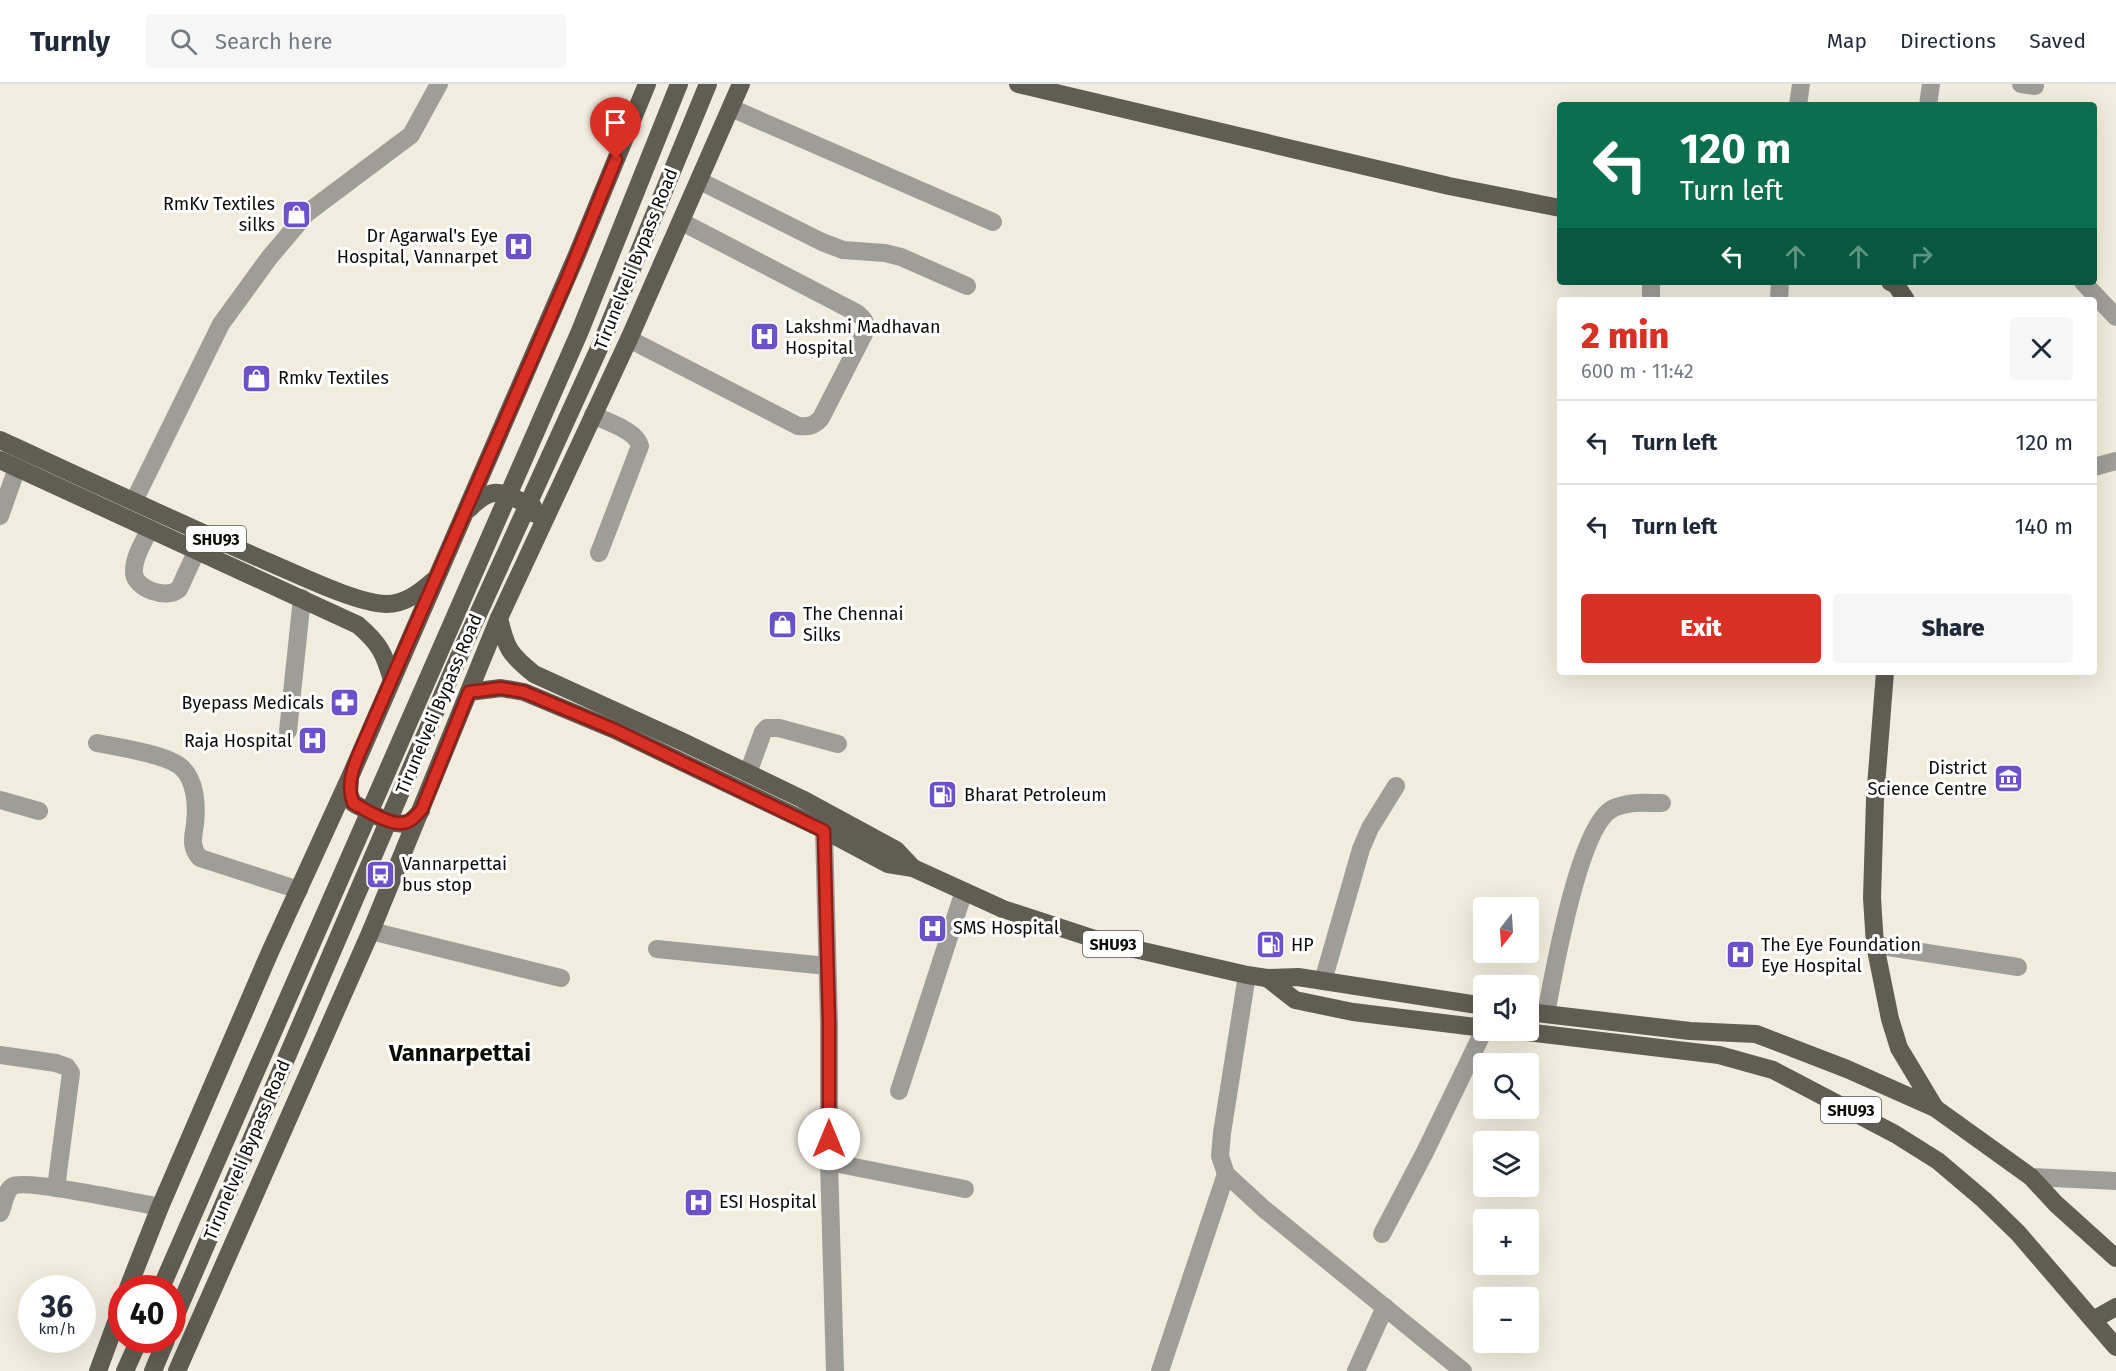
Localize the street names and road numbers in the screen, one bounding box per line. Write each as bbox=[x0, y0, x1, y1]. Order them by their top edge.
street label: Tirunelveli Bypass Road bbox=[589, 165, 683, 353]
road number: SHU93 bbox=[186, 526, 246, 552]
street label: Tirunelveli Bypass Road bbox=[391, 610, 487, 798]
road number: SHU93 bbox=[1083, 931, 1143, 957]
street label: Tirunelveli Bypass Road bbox=[199, 1056, 295, 1244]
road number: SHU93 bbox=[1821, 1097, 1881, 1123]

